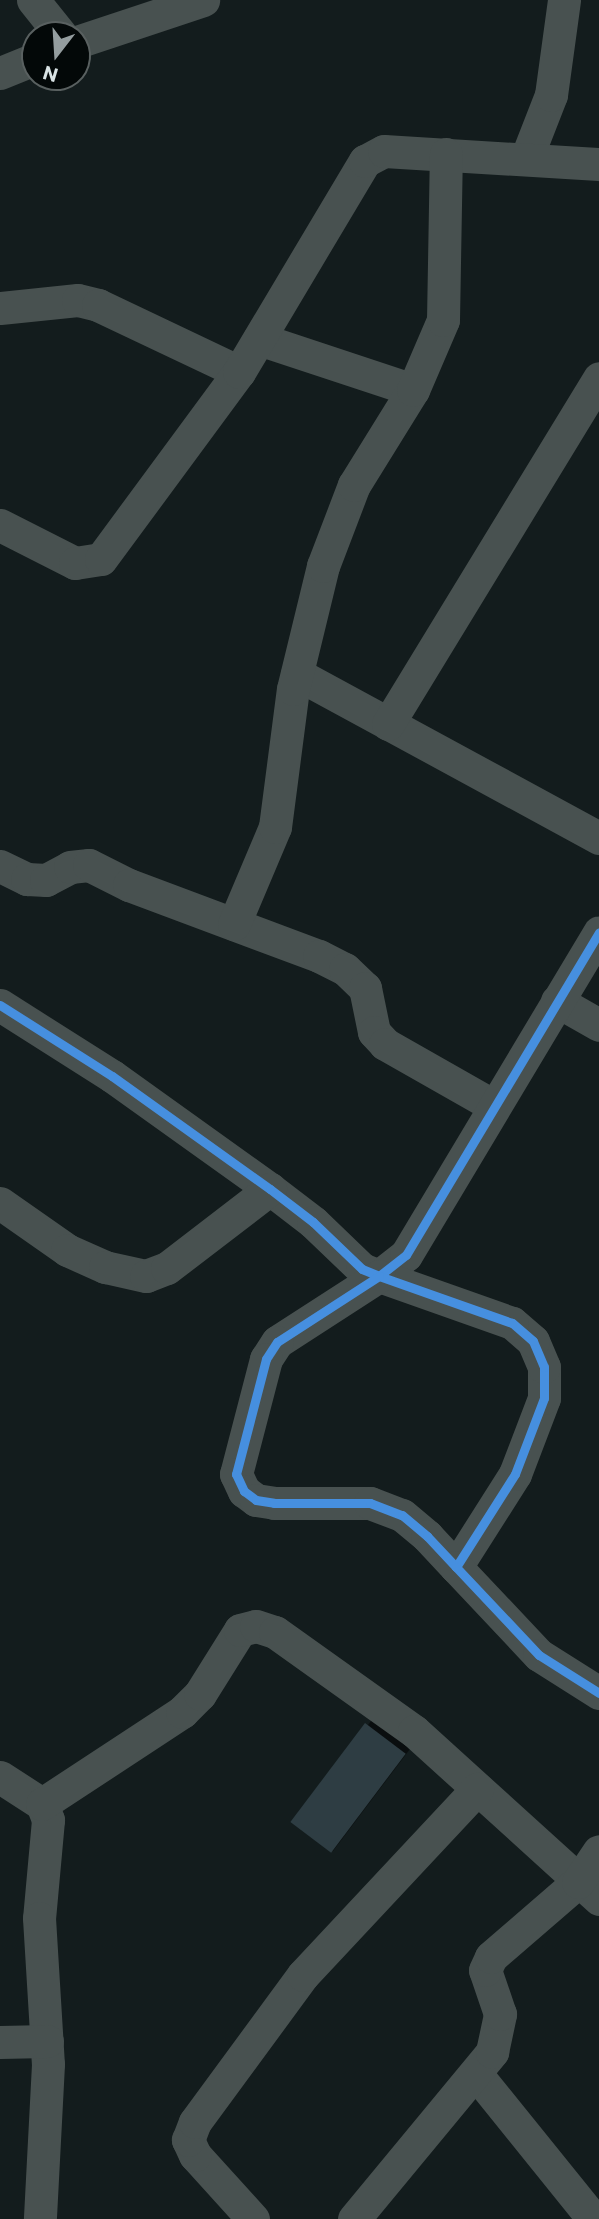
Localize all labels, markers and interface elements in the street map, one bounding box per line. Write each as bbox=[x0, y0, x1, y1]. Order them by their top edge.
north arrow bbox=[21, 21, 91, 91]
text: N bbox=[40, 62, 60, 88]

